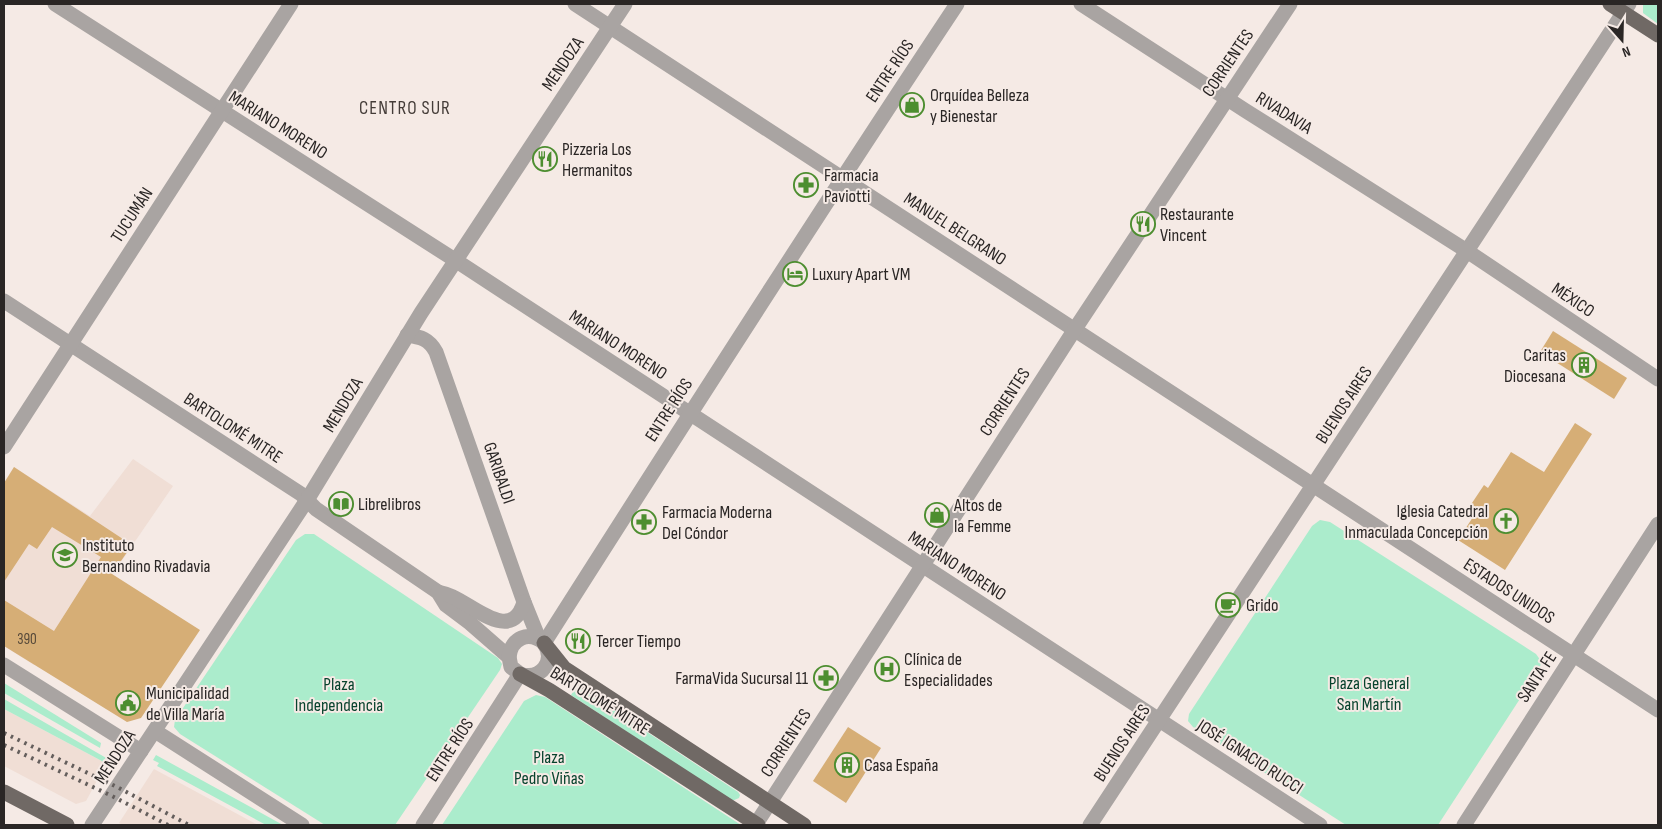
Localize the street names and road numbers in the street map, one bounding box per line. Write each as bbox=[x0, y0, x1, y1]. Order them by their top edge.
street label: CORRIENTES bbox=[1198, 25, 1258, 101]
street label: MENDOZA bbox=[538, 33, 589, 95]
street label: ENTRE RÍOS bbox=[861, 35, 919, 106]
street label: MARIANO MORENO bbox=[225, 86, 331, 164]
street label: RIVADAVIA bbox=[1252, 88, 1316, 139]
street label: TUCUMÁN bbox=[106, 184, 158, 246]
street label: MANUEL BELGRANO bbox=[900, 188, 1010, 270]
street label: MÉXICO bbox=[1548, 278, 1598, 322]
street label: MARIANO MORENO bbox=[565, 306, 671, 384]
street label: BUENOS AIRES bbox=[1311, 362, 1377, 447]
street label: CORRIENTES bbox=[975, 364, 1035, 440]
street label: MENDOZA bbox=[319, 374, 368, 436]
street label: ENTRE RÍOS bbox=[641, 374, 697, 445]
street label: BARTOLOMÉ MITRE bbox=[180, 388, 286, 468]
street label: GARIBALDI bbox=[479, 440, 519, 506]
street label: MARIANO MORENO bbox=[904, 527, 1010, 605]
street label: ESTADOS UNIDOS bbox=[1459, 554, 1559, 628]
street label: SANTA FE bbox=[1513, 648, 1561, 706]
street label: BARTOLOMÉ MITRE bbox=[546, 662, 654, 740]
street label: BUENOS AIRES bbox=[1089, 700, 1155, 785]
street label: CORRIENTES bbox=[756, 705, 816, 781]
street label: ENTRE RÍOS bbox=[422, 714, 478, 785]
street label: JOSÉ IGNACIO RUCCI bbox=[1192, 714, 1307, 799]
street label: MENDOZA bbox=[90, 726, 140, 788]

